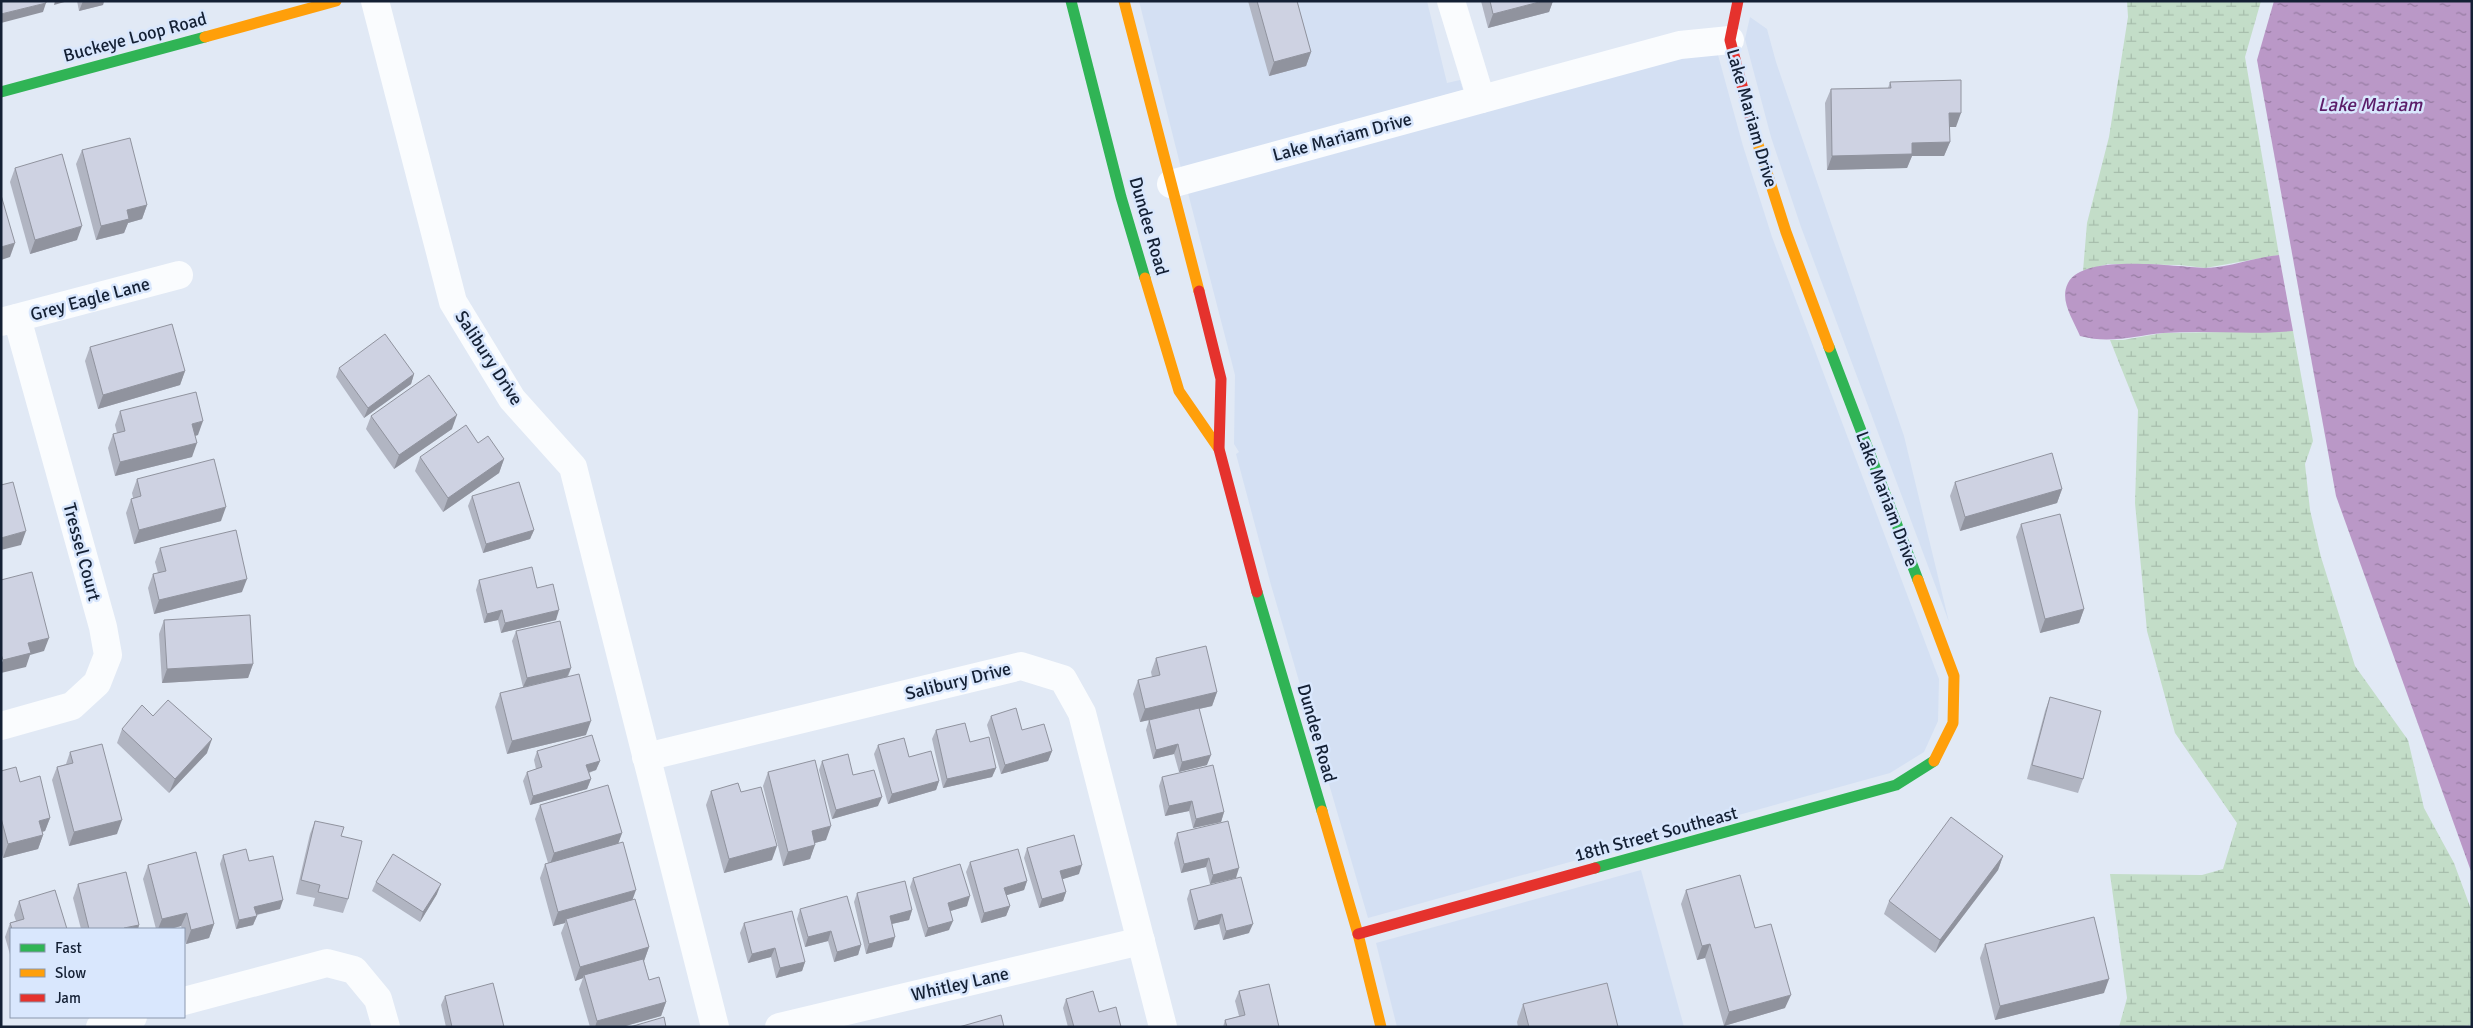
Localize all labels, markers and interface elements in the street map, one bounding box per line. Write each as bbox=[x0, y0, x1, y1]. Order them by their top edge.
street label: Buckeye Loop Road bbox=[61, 7, 209, 67]
street label: Lake Mariam Drive bbox=[1722, 46, 1782, 190]
water label: Lake Mariam bbox=[2318, 93, 2423, 117]
street label: Lake Mariam Drive bbox=[1270, 108, 1414, 166]
street label: Dundee Road bbox=[1124, 174, 1174, 278]
street label: Grey Eagle Lane bbox=[28, 272, 152, 326]
street label: Salibury Drive bbox=[450, 307, 528, 409]
street label: Lake Mariam Drive bbox=[1851, 428, 1923, 570]
street label: Tressel Court bbox=[58, 501, 106, 603]
street label: Salibury Drive bbox=[903, 657, 1013, 705]
street label: Dundee Road bbox=[1292, 681, 1342, 785]
street label: 18th Street Southeast bbox=[1572, 802, 1740, 866]
legend bbox=[10, 928, 185, 1018]
text: Fast bbox=[55, 939, 82, 957]
street label: Whitley Lane bbox=[909, 962, 1011, 1006]
text: Slow bbox=[55, 964, 86, 982]
text: Jam bbox=[55, 989, 81, 1007]

